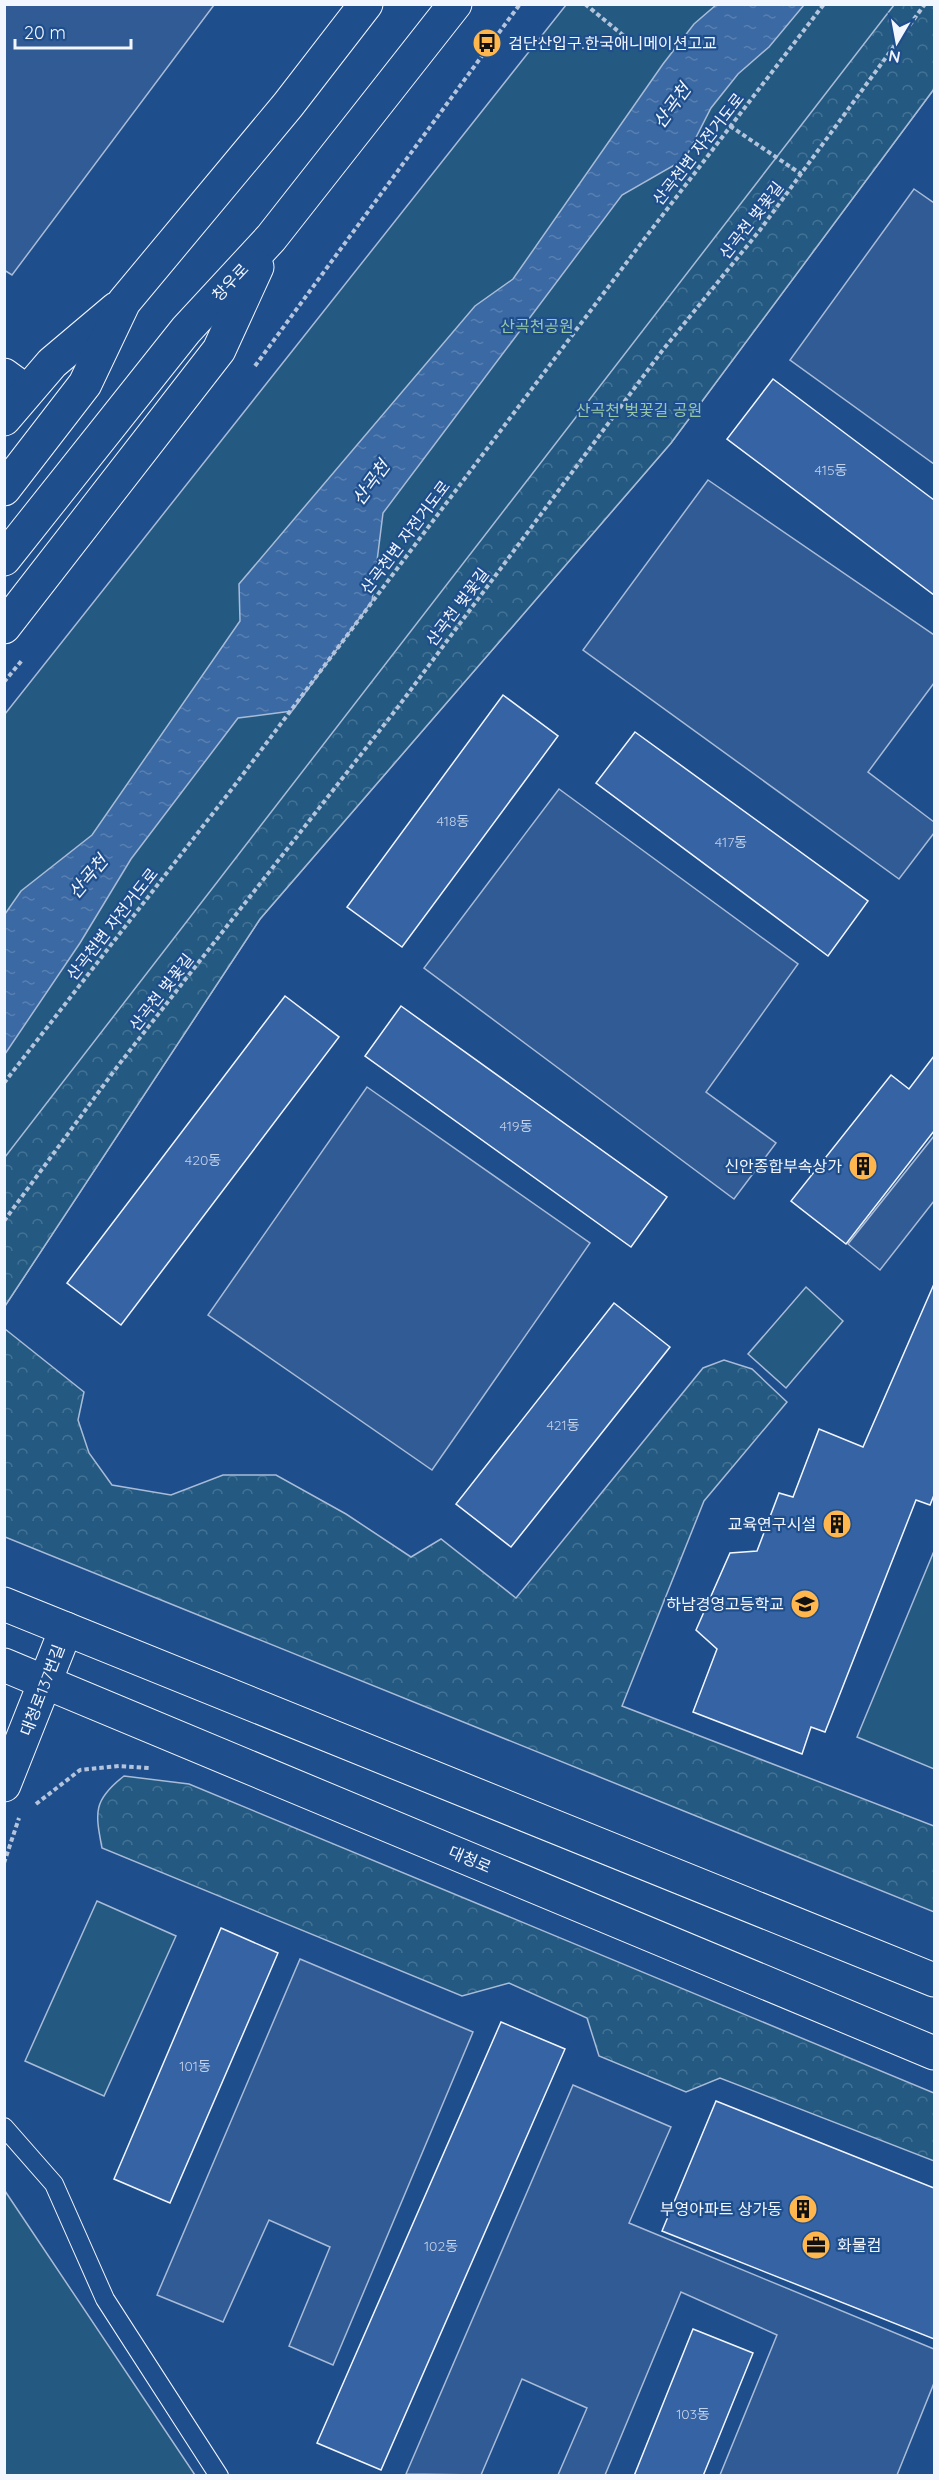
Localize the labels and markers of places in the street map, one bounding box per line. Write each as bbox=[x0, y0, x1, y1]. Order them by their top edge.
bus stop icon: 검단산입구.한국애니메이션고교 bbox=[471, 27, 503, 59]
place label: 검단산입구.한국애니메이션고교 bbox=[508, 33, 717, 53]
building icon: 신안종합부속상가 bbox=[847, 1150, 879, 1182]
place label: 신안종합부속상가 bbox=[724, 1156, 842, 1176]
building icon: 교육연구시설 bbox=[821, 1508, 853, 1540]
place label: 교육연구시설 bbox=[728, 1514, 816, 1534]
school or university icon: 하남경영고등학교 bbox=[789, 1588, 821, 1620]
place label: 하남경영고등학교 bbox=[666, 1594, 784, 1614]
building icon: 부영아파트 상가동 bbox=[787, 2193, 819, 2225]
place label: 부영아파트 상가동 bbox=[660, 2199, 782, 2219]
office icon: 화물컴 bbox=[800, 2229, 832, 2261]
place label: 화물컴 bbox=[837, 2235, 881, 2255]

